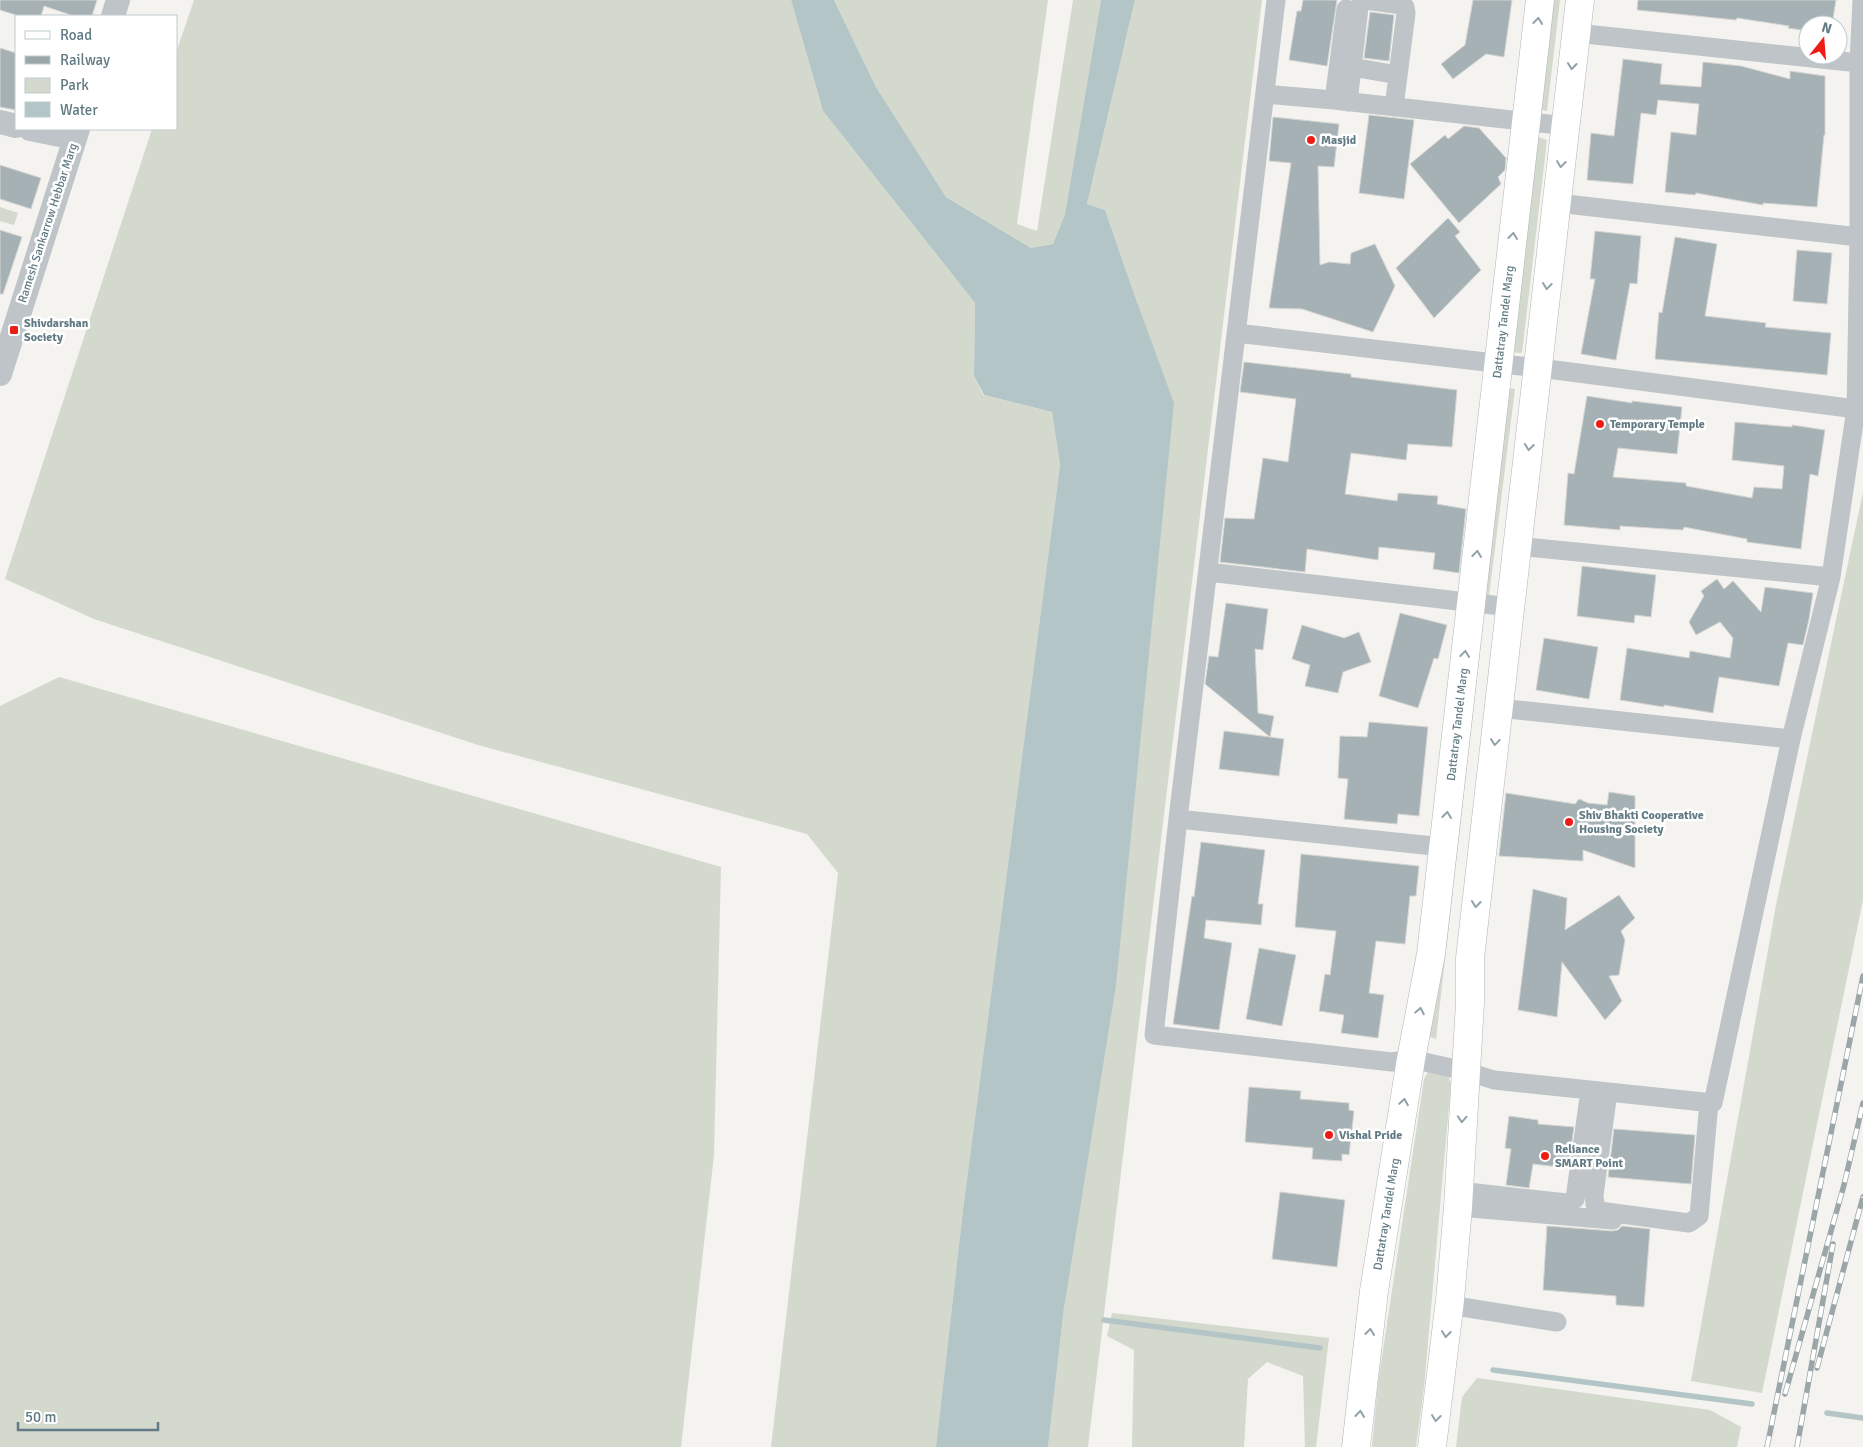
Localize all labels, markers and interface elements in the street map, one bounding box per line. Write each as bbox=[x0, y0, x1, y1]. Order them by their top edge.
legend bbox=[15, 15, 178, 130]
north arrow bbox=[1798, 15, 1848, 65]
one-way arrow bbox=[1532, 17, 1543, 25]
text: N bbox=[1820, 18, 1834, 38]
text: Road bbox=[60, 26, 92, 44]
text: Railway bbox=[60, 51, 110, 69]
one-way arrow bbox=[1567, 62, 1578, 70]
text: Park bbox=[60, 76, 89, 94]
text: Water bbox=[60, 101, 98, 119]
place label: Masjid bbox=[1321, 133, 1357, 148]
marker: Masjid bbox=[1305, 134, 1317, 146]
street label: Ramesh Sankarrow Hebbar Marg bbox=[15, 141, 81, 305]
one-way arrow bbox=[1556, 161, 1567, 169]
one-way arrow bbox=[1507, 232, 1518, 240]
street label: Dattatray Tandel Marg bbox=[1489, 265, 1517, 379]
one-way arrow bbox=[1542, 282, 1553, 290]
place label: Shivdarshan Society bbox=[24, 316, 89, 345]
marker: Shivdarshan Society bbox=[8, 324, 20, 336]
place label: Temporary Temple bbox=[1610, 417, 1705, 432]
marker: Temporary Temple bbox=[1594, 418, 1606, 430]
one-way arrow bbox=[1524, 444, 1535, 452]
one-way arrow bbox=[1471, 549, 1482, 557]
one-way arrow bbox=[1459, 649, 1470, 657]
street label: Dattatray Tandel Marg bbox=[1443, 667, 1471, 782]
one-way arrow bbox=[1490, 738, 1501, 746]
place label: Shiv Bhakti Cooperative Housing Society bbox=[1579, 808, 1704, 837]
one-way arrow bbox=[1441, 811, 1452, 819]
marker: Shiv Bhakti Cooperative Housing Society bbox=[1563, 816, 1575, 828]
one-way arrow bbox=[1471, 900, 1482, 908]
one-way arrow bbox=[1414, 1006, 1425, 1015]
one-way arrow bbox=[1399, 1098, 1409, 1106]
one-way arrow bbox=[1457, 1116, 1468, 1124]
place label: Vishal Pride bbox=[1339, 1128, 1402, 1143]
marker: Vishal Pride bbox=[1323, 1129, 1335, 1141]
place label: Reliance SMART Point bbox=[1555, 1142, 1623, 1171]
marker: Reliance SMART Point bbox=[1539, 1150, 1551, 1162]
street label: Dattatray Tandel Marg bbox=[1370, 1157, 1403, 1271]
one-way arrow bbox=[1364, 1327, 1375, 1335]
one-way arrow bbox=[1441, 1330, 1452, 1338]
scale bar bbox=[18, 1400, 158, 1432]
text: 50 m bbox=[25, 1408, 56, 1426]
one-way arrow bbox=[1354, 1409, 1365, 1417]
one-way arrow bbox=[1431, 1414, 1442, 1422]

